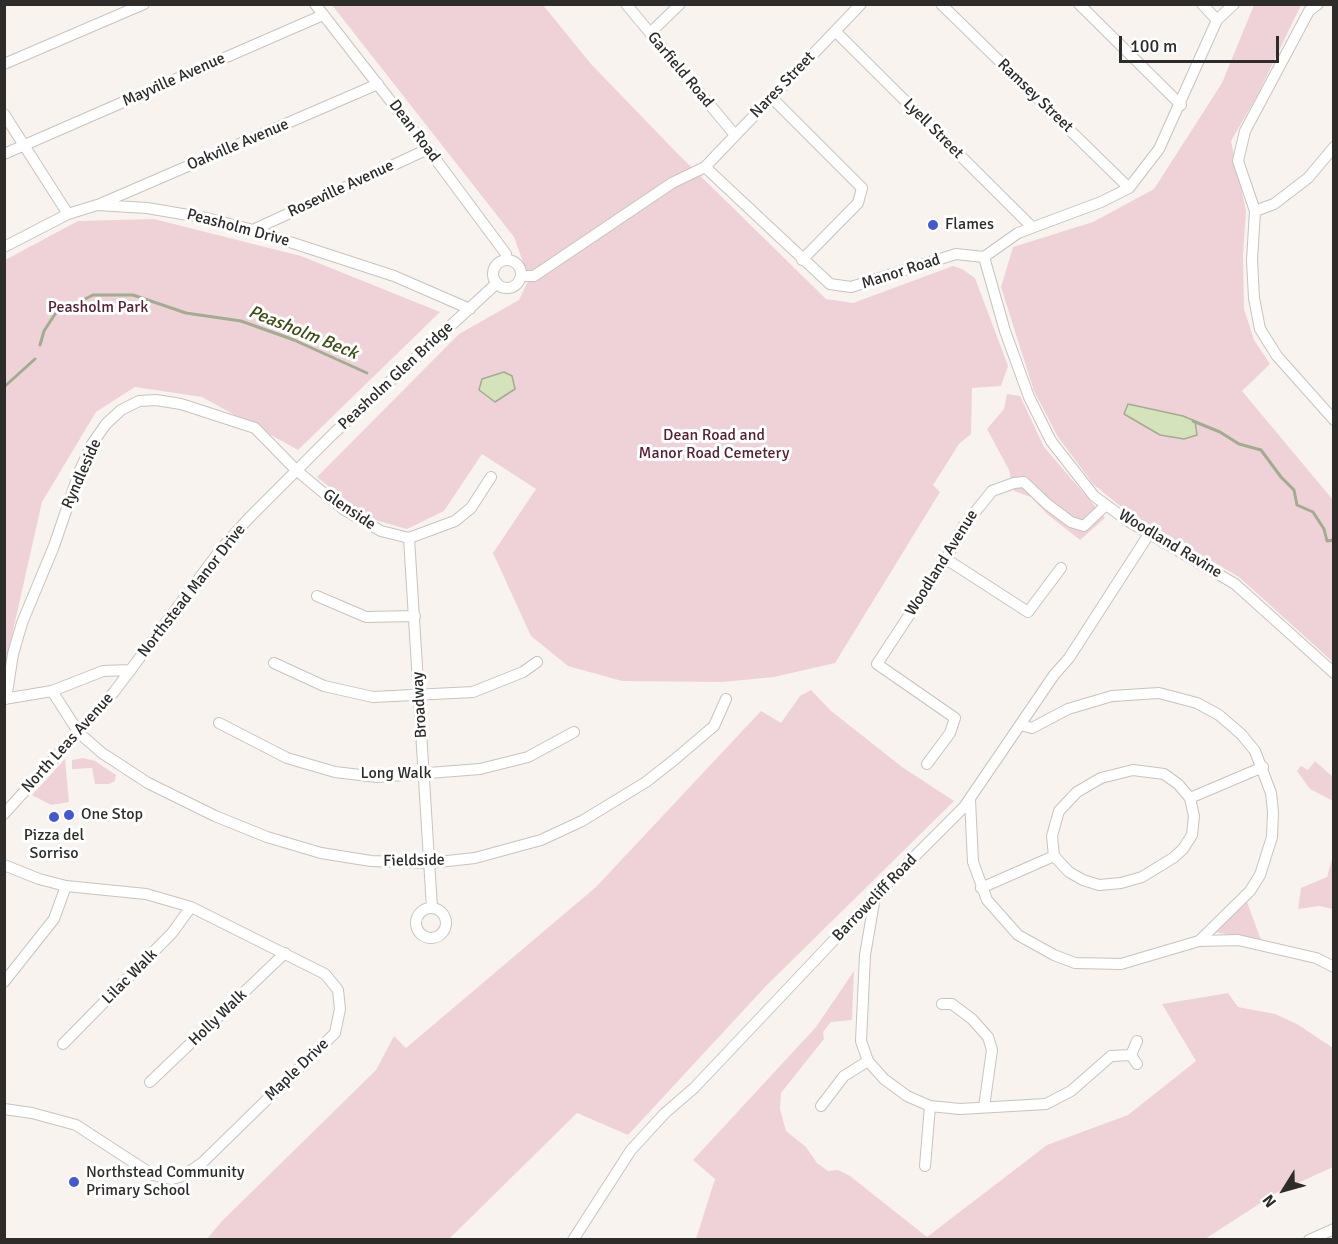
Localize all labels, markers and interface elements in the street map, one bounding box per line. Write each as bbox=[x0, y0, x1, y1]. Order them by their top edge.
scale bar bbox=[1122, 24, 1282, 62]
street label: Garfield Road bbox=[643, 28, 717, 112]
text: 100 m bbox=[1130, 35, 1177, 57]
street label: Nares Street bbox=[747, 48, 819, 122]
street label: Mayville Avenue bbox=[120, 49, 228, 111]
street label: Ramsey Street bbox=[993, 55, 1077, 137]
street label: Lyell Street bbox=[899, 95, 967, 163]
street label: Dean Road bbox=[384, 96, 444, 166]
street label: Oakville Avenue bbox=[184, 115, 292, 175]
street label: Roseville Avenue bbox=[285, 156, 397, 222]
street label: Peasholm Drive bbox=[185, 205, 291, 251]
place label: Flames bbox=[945, 215, 994, 235]
marker: Flames bbox=[926, 218, 940, 232]
street label: Manor Road bbox=[859, 250, 943, 294]
park label: Peasholm Park bbox=[48, 298, 148, 318]
water label: Peasholm Beck bbox=[245, 301, 361, 365]
street label: Peasholm Glen Bridge bbox=[335, 318, 457, 434]
park label: Dean Road and Manor Road Cemetery bbox=[639, 426, 789, 464]
street label: Ryndleside bbox=[58, 436, 106, 512]
street label: Glenside bbox=[319, 485, 379, 535]
street label: Woodland Avenue bbox=[902, 506, 982, 620]
street label: Woodland Ravine bbox=[1115, 506, 1225, 582]
street label: Northstead Manor Drive bbox=[134, 521, 250, 661]
street label: Broadway bbox=[409, 671, 431, 739]
street label: North Leas Avenue bbox=[18, 689, 118, 797]
street label: Long Walk bbox=[361, 764, 431, 784]
place label: One Stop bbox=[81, 805, 143, 825]
marker: One Stop bbox=[62, 808, 76, 822]
marker: Pizza del Sorriso bbox=[47, 810, 61, 824]
place label: Pizza del Sorriso bbox=[24, 826, 84, 864]
street label: Fieldside bbox=[383, 851, 445, 871]
street label: Barrowcliff Road bbox=[829, 851, 921, 945]
street label: Lilac Walk bbox=[98, 945, 162, 1009]
street label: Holly Walk bbox=[185, 986, 251, 1050]
street label: Maple Drive bbox=[261, 1035, 333, 1105]
north arrow bbox=[1254, 1160, 1314, 1220]
place label: Northstead Community Primary School bbox=[86, 1163, 244, 1201]
marker: Northstead Community Primary School bbox=[67, 1175, 81, 1189]
text: N bbox=[1258, 1190, 1281, 1211]

